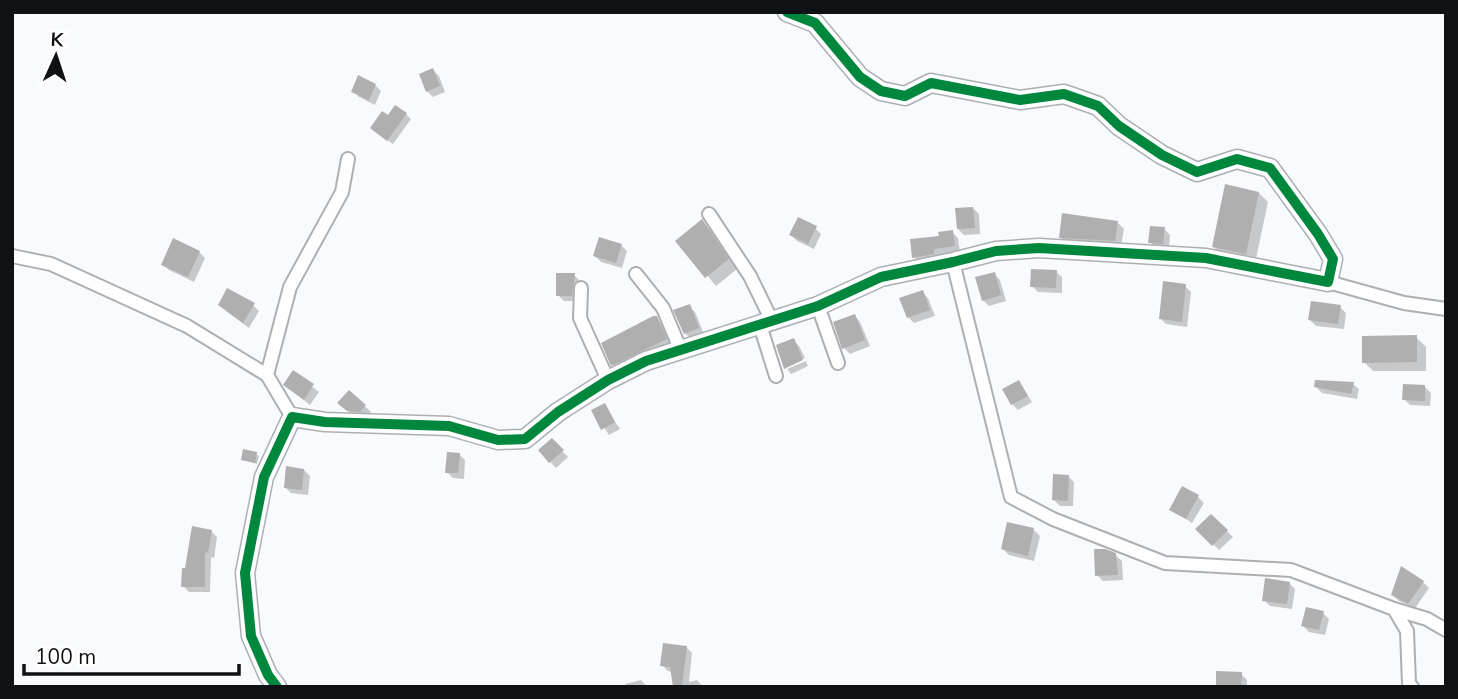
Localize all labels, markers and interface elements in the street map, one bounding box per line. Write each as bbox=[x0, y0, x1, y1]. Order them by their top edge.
north arrow bbox=[21, 21, 91, 91]
text: K bbox=[50, 27, 65, 53]
scale bar bbox=[24, 632, 240, 676]
text: 100 m bbox=[35, 643, 96, 671]

